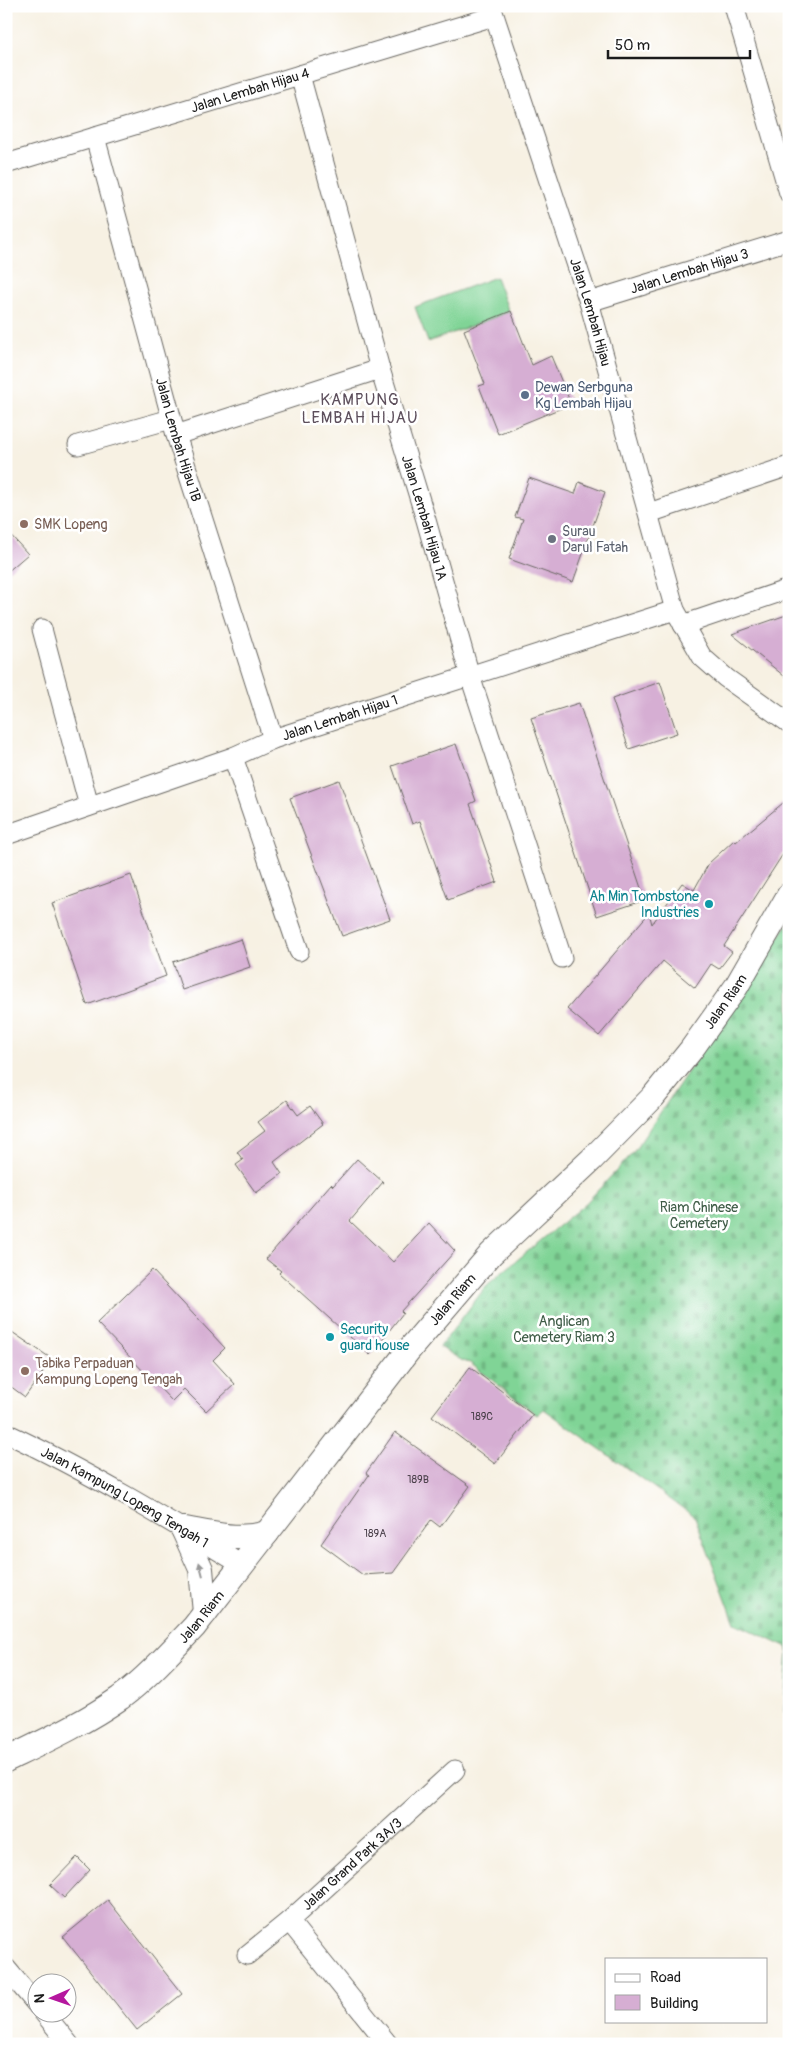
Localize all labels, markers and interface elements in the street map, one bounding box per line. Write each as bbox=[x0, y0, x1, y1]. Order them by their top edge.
scale bar bbox=[608, 28, 750, 60]
text: 50 m bbox=[615, 36, 650, 55]
street label: Jalan Lembah Hijau 4 bbox=[189, 64, 312, 116]
street label: Jalan Lembah Hijau 3 bbox=[628, 245, 751, 298]
street label: Jalan Lembah Hijau bbox=[566, 256, 615, 368]
street label: Jalan Lembah Hijau 1B bbox=[152, 376, 205, 504]
place label: Dewan Serbguna Kg Lembah Hijau bbox=[535, 379, 633, 412]
marker: Dewan Serbguna Kg Lembah Hijau bbox=[519, 389, 531, 401]
district label: KAMPUNG LEMBAH HIJAU bbox=[301, 390, 419, 428]
street label: Jalan Lembah Hijau 1A bbox=[398, 453, 451, 582]
place label: SMK Lopeng bbox=[34, 516, 107, 533]
marker: SMK Lopeng bbox=[18, 518, 30, 530]
place label: Surau Darul Fatah bbox=[562, 523, 628, 556]
marker: Surau Darul Fatah bbox=[546, 533, 558, 545]
street label: Jalan Lembah Hijau 1 bbox=[280, 692, 400, 745]
place label: Ah Min Tombstone Industries bbox=[589, 888, 700, 921]
marker: Ah Min Tombstone Industries bbox=[703, 898, 715, 910]
street label: Jalan Riam bbox=[701, 971, 751, 1033]
park label: Riam Chinese Cemetery bbox=[660, 1199, 738, 1232]
street label: Jalan Riam bbox=[426, 1270, 480, 1329]
park label: Anglican Cemetery Riam 3 bbox=[513, 1313, 615, 1346]
place label: Security guard house bbox=[340, 1321, 410, 1354]
marker: Security guard house bbox=[324, 1331, 336, 1343]
place label: Tabika Perpaduan Kampung Lopeng Tengah bbox=[35, 1355, 182, 1388]
marker: Tabika Perpaduan Kampung Lopeng Tengah bbox=[19, 1365, 31, 1377]
house number: 189C bbox=[471, 1410, 493, 1423]
street label: Jalan Kampung Lopeng Tengah 1 bbox=[38, 1443, 211, 1552]
house number: 189B bbox=[407, 1473, 429, 1486]
house number: 189A bbox=[364, 1527, 386, 1540]
one-way arrow bbox=[196, 1562, 204, 1577]
street label: Jalan Riam bbox=[175, 1587, 228, 1647]
street label: Jalan Grand Park 3A/3 bbox=[299, 1814, 406, 1914]
legend bbox=[605, 1958, 768, 2022]
text: Road bbox=[650, 1968, 681, 1987]
north arrow bbox=[28, 1972, 78, 2022]
text: N bbox=[31, 1993, 48, 2003]
text: Building bbox=[650, 1994, 698, 2013]

